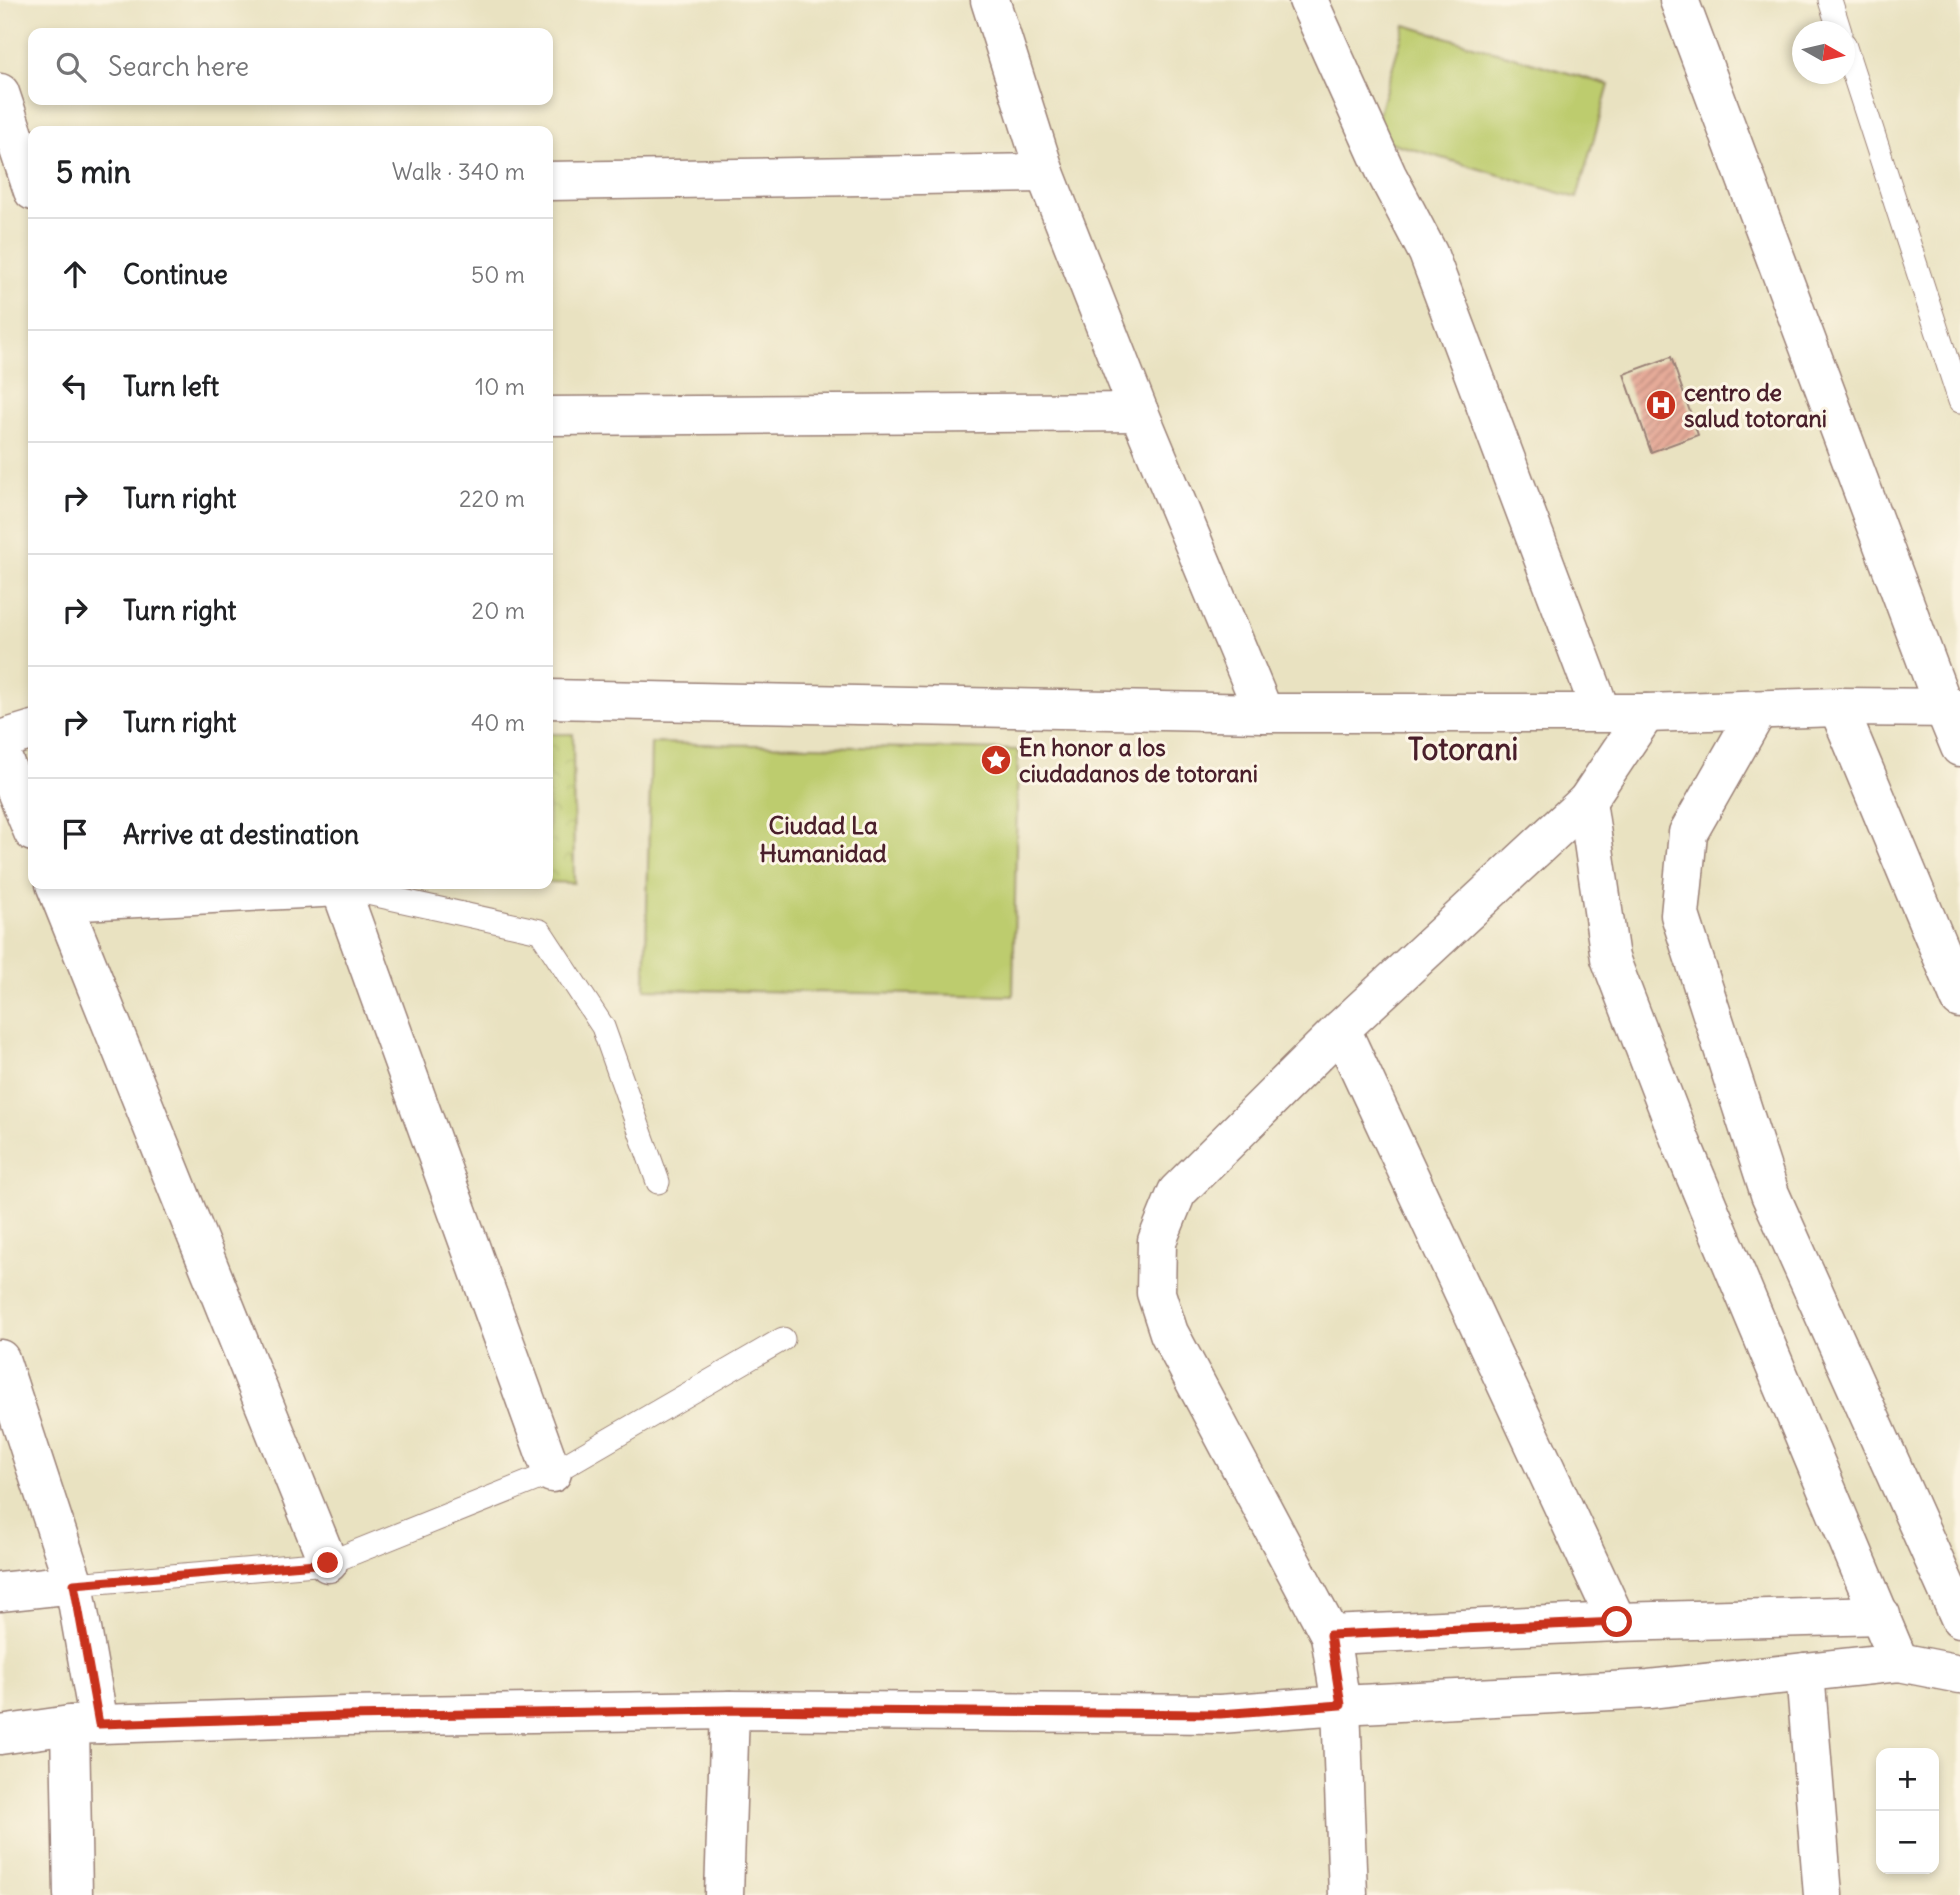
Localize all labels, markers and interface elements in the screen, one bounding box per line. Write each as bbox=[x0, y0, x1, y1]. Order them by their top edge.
north arrow bbox=[1792, 21, 1855, 84]
search box bbox=[28, 28, 553, 105]
icon: search bbox=[52, 48, 90, 86]
text: Search here bbox=[108, 50, 249, 83]
text: 5 min bbox=[56, 153, 131, 191]
text: Walk · 340 m bbox=[392, 157, 525, 186]
icon: ahead bbox=[56, 255, 94, 293]
text: Continue bbox=[123, 258, 228, 291]
text: 50 m bbox=[471, 260, 525, 289]
icon: left bbox=[56, 367, 94, 405]
text: Turn left bbox=[123, 370, 219, 403]
text: 10 m bbox=[475, 372, 525, 401]
place label: centro de salud totorani bbox=[1684, 378, 1827, 433]
hospital icon: centro de salud totorani bbox=[1644, 388, 1678, 422]
icon: right bbox=[56, 479, 94, 517]
text: Turn right bbox=[123, 482, 236, 515]
text: 220 m bbox=[459, 484, 525, 513]
icon: right bbox=[56, 591, 94, 629]
text: Turn right bbox=[123, 594, 236, 627]
text: 20 m bbox=[472, 596, 525, 625]
icon: right bbox=[56, 703, 94, 741]
text: Turn right bbox=[123, 706, 236, 739]
text: 40 m bbox=[471, 708, 525, 737]
district label: Totorani bbox=[1408, 730, 1518, 768]
place label: En honor a los ciudadanos de totorani bbox=[1019, 733, 1258, 788]
place icon: En honor a los ciudadanos de totorani bbox=[979, 743, 1013, 777]
district label: Ciudad La Humanidad bbox=[759, 810, 887, 868]
icon: arrive bbox=[56, 815, 94, 853]
text: Arrive at destination bbox=[123, 818, 359, 851]
route end bbox=[312, 1547, 343, 1578]
route start bbox=[1601, 1606, 1632, 1637]
map controls bbox=[1876, 1748, 1939, 1874]
button: + bbox=[1876, 1748, 1939, 1811]
button: − bbox=[1876, 1811, 1939, 1874]

